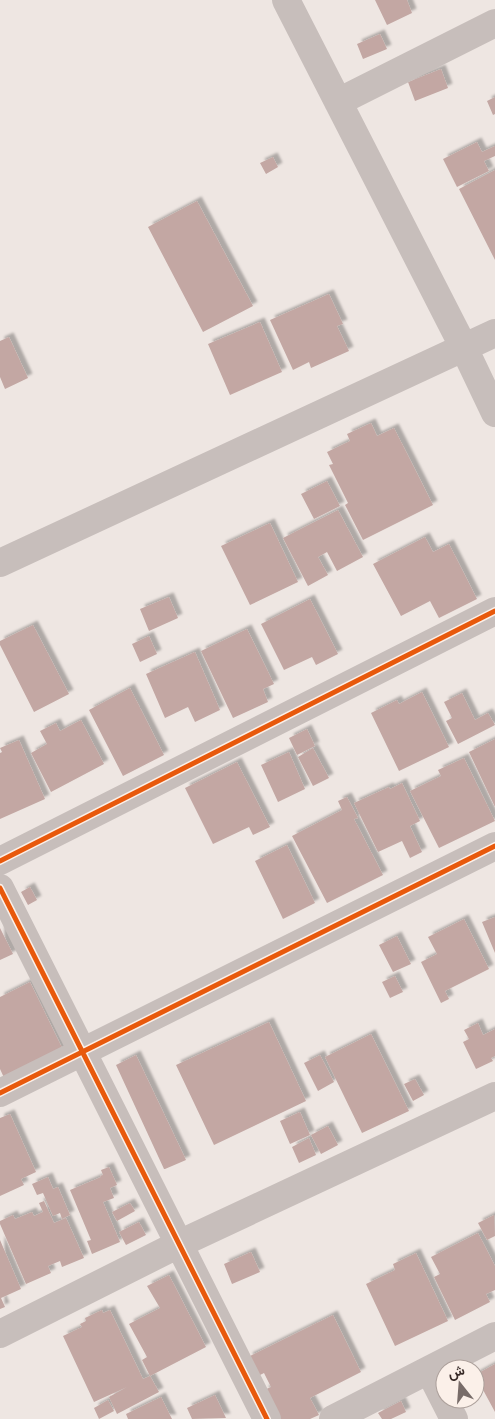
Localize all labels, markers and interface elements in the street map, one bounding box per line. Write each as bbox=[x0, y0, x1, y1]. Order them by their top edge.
north arrow bbox=[435, 1359, 485, 1409]
text: ش bbox=[446, 1360, 467, 1383]

